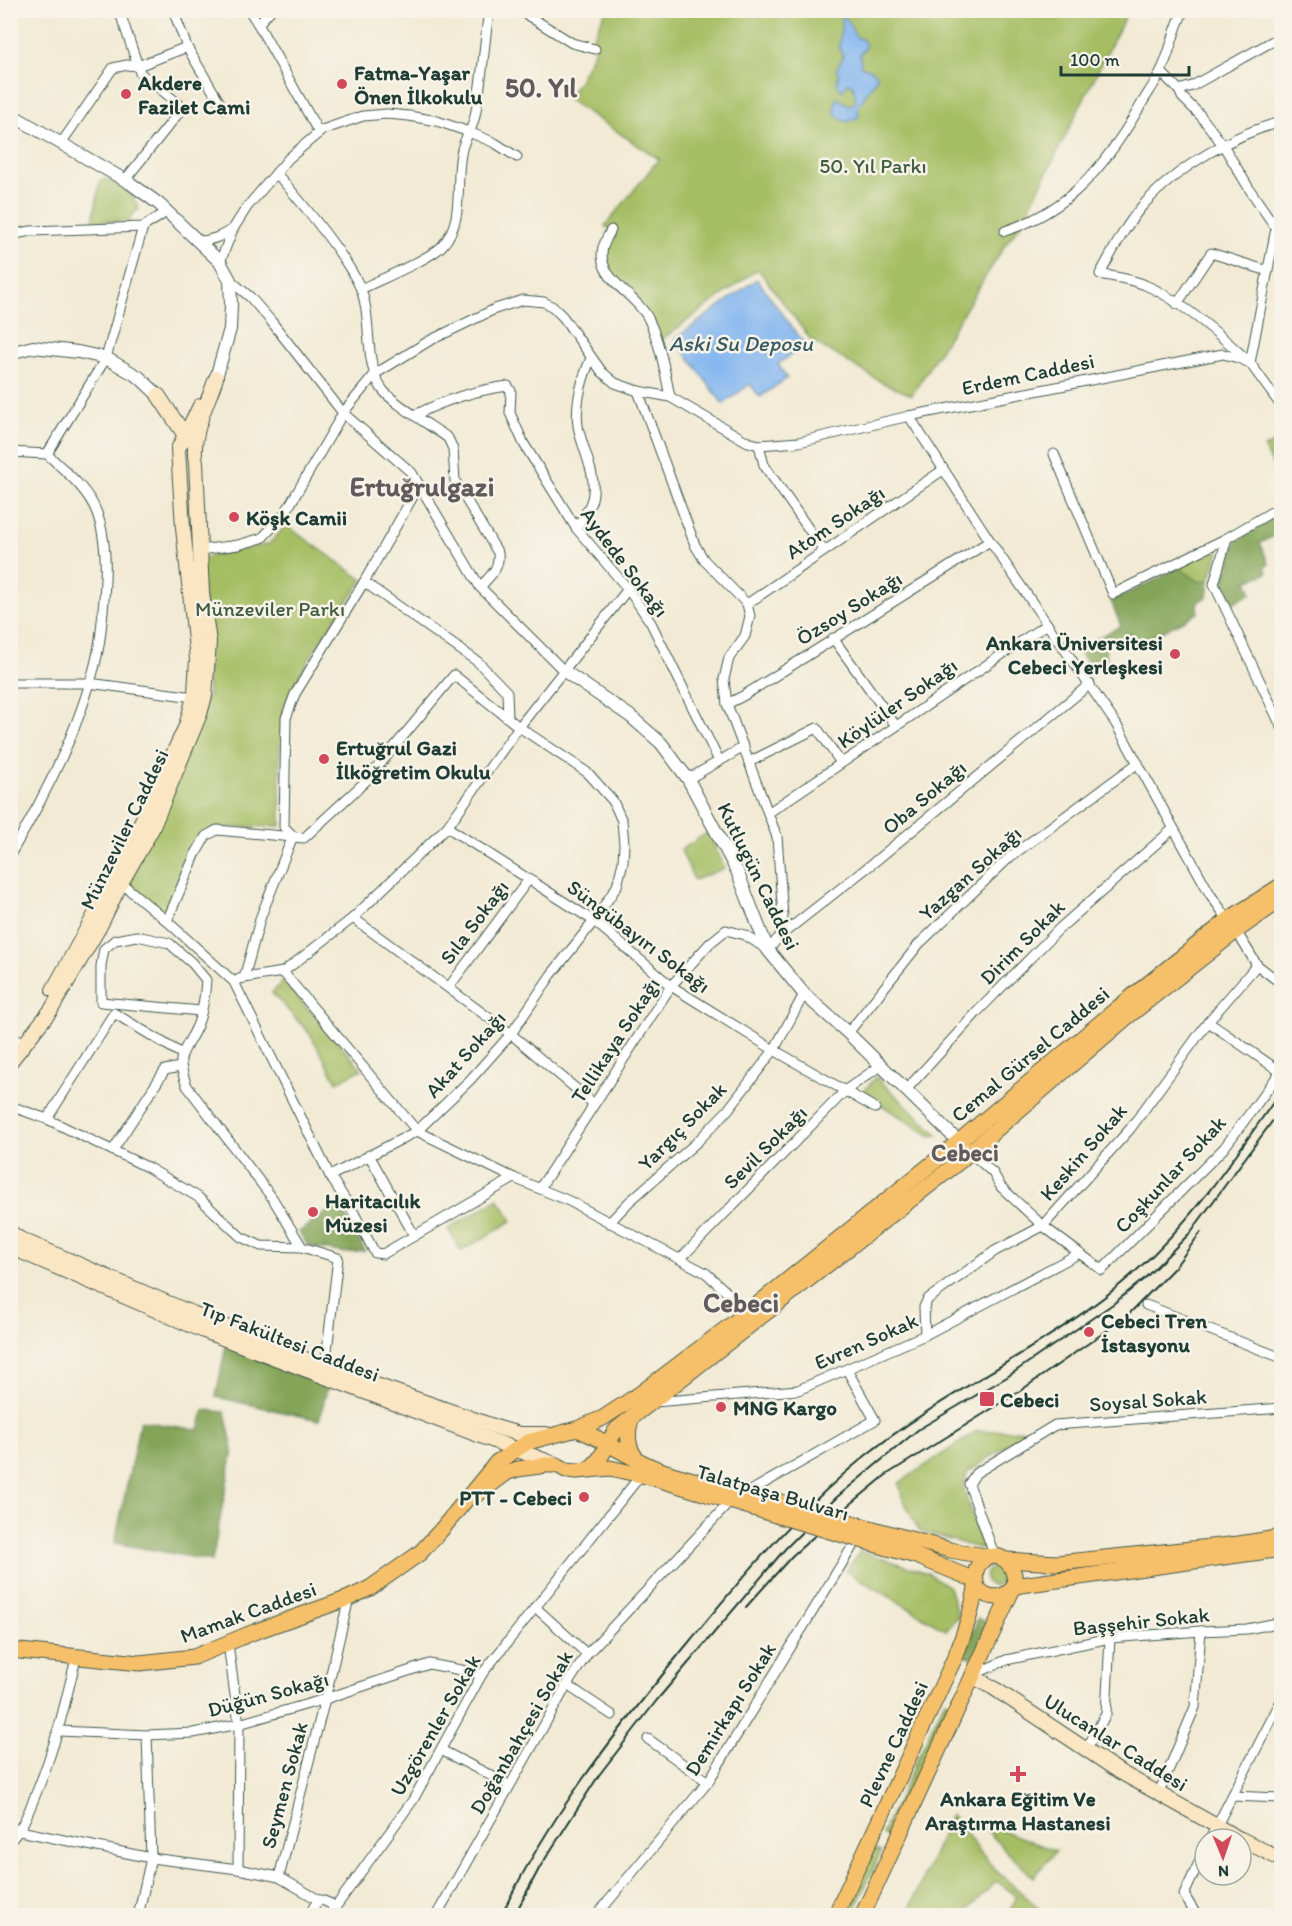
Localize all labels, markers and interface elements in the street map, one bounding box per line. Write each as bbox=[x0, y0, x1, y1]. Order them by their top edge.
scale bar bbox=[1061, 39, 1188, 77]
text: 100 m bbox=[1070, 49, 1120, 71]
place label: Fatma-Yaşar Önen İlkokulu bbox=[354, 60, 483, 109]
place label: Akdere Fazilet Cami bbox=[137, 70, 250, 119]
district label: 50. Yıl bbox=[505, 71, 578, 104]
marker: Fatma-Yaşar Önen İlkokulu bbox=[335, 77, 349, 91]
marker: Akdere Fazilet Cami bbox=[119, 87, 133, 101]
park label: 50. Yıl Parkı bbox=[819, 153, 927, 178]
water label: Aski Su Deposu bbox=[669, 330, 814, 357]
street label: Erdem Caddesi bbox=[959, 348, 1097, 400]
district label: Ertuğrulgazi bbox=[350, 470, 494, 503]
street label: Atom Sokağı bbox=[781, 480, 889, 564]
street label: Aydede Sokağı bbox=[576, 502, 674, 622]
place label: Köşk Camii bbox=[246, 505, 347, 531]
marker: Köşk Camii bbox=[227, 510, 241, 524]
street label: Özsoy Sokağı bbox=[791, 566, 907, 650]
park label: Münzeviler Parkı bbox=[195, 596, 345, 621]
place label: Ankara Üniversitesi Cebeci Yerleşkesi bbox=[985, 630, 1163, 680]
marker: Ankara Üniversitesi Cebeci Yerleşkesi bbox=[1168, 647, 1182, 661]
street label: Köylüler Sokağı bbox=[832, 652, 962, 754]
place label: Ertuğrul Gazi İlköğretim Okulu bbox=[336, 735, 491, 785]
street label: Münzeviler Caddesi bbox=[74, 745, 174, 913]
marker: Ertuğrul Gazi İlköğretim Okulu bbox=[317, 752, 331, 766]
street label: Oba Sokağı bbox=[877, 755, 971, 839]
street label: Kutlugün Caddesi bbox=[713, 798, 805, 954]
street label: Yazgan Sokağı bbox=[914, 820, 1026, 926]
street label: Süngübayırı Sokağı bbox=[562, 874, 716, 998]
street label: Sıla Sokağı bbox=[434, 875, 514, 969]
street label: Dirim Sokak bbox=[974, 894, 1070, 990]
street label: Tellikaya Sokağı bbox=[565, 973, 665, 1107]
street label: Cemal Gürsel Caddesi bbox=[946, 981, 1114, 1127]
street label: Akat Sokağı bbox=[420, 1005, 510, 1103]
street label: Yargıç Sokak bbox=[633, 1076, 732, 1175]
street label: Keskin Sokak bbox=[1034, 1098, 1132, 1206]
street label: Sevil Sokağı bbox=[718, 1100, 812, 1194]
street label: Coşkunlar Sokak bbox=[1109, 1110, 1231, 1238]
district label: Cebeci bbox=[931, 1138, 999, 1167]
place label: Haritacılık Müzesi bbox=[325, 1188, 421, 1237]
marker: Haritacılık Müzesi bbox=[306, 1205, 320, 1219]
district label: Cebeci bbox=[703, 1286, 779, 1319]
street label: Tıp Fakültesi Caddesi bbox=[197, 1295, 383, 1387]
street label: Evren Sokak bbox=[810, 1307, 922, 1375]
place label: Cebeci Tren İstasyonu bbox=[1101, 1308, 1207, 1358]
marker: Cebeci Tren İstasyonu bbox=[1082, 1325, 1096, 1339]
street label: Soysal Sokak bbox=[1088, 1383, 1208, 1417]
place label: Cebeci bbox=[1000, 1387, 1059, 1412]
marker: Cebeci bbox=[978, 1390, 996, 1408]
place label: MNG Kargo bbox=[733, 1395, 837, 1421]
marker: MNG Kargo bbox=[714, 1400, 728, 1414]
street label: Talatpaşa Bulvarı bbox=[694, 1458, 852, 1526]
place label: PTT - Cebeci bbox=[459, 1485, 572, 1510]
marker: PTT - Cebeci bbox=[577, 1490, 591, 1504]
street label: Mamak Caddesi bbox=[177, 1576, 319, 1648]
street label: Başşehir Sokak bbox=[1072, 1601, 1211, 1641]
street label: Demirkapı Sokak bbox=[679, 1638, 781, 1780]
street label: Doğanbahçesi Sokak bbox=[464, 1646, 578, 1818]
street label: Uzgörenler Sokak bbox=[384, 1650, 486, 1800]
street label: Düğün Sokağı bbox=[205, 1666, 331, 1722]
street label: Plevne Caddesi bbox=[853, 1677, 933, 1811]
street label: Ulucanlar Caddesi bbox=[1039, 1688, 1193, 1796]
street label: Seymen Sokak bbox=[255, 1719, 313, 1851]
marker: Ankara Eğitim Ve Araştırma Hastanesi bbox=[1009, 1765, 1027, 1783]
place label: Ankara Eğitim Ve Araştırma Hastanesi bbox=[924, 1786, 1111, 1836]
north arrow bbox=[1193, 1827, 1253, 1887]
text: N bbox=[1218, 1862, 1229, 1881]

